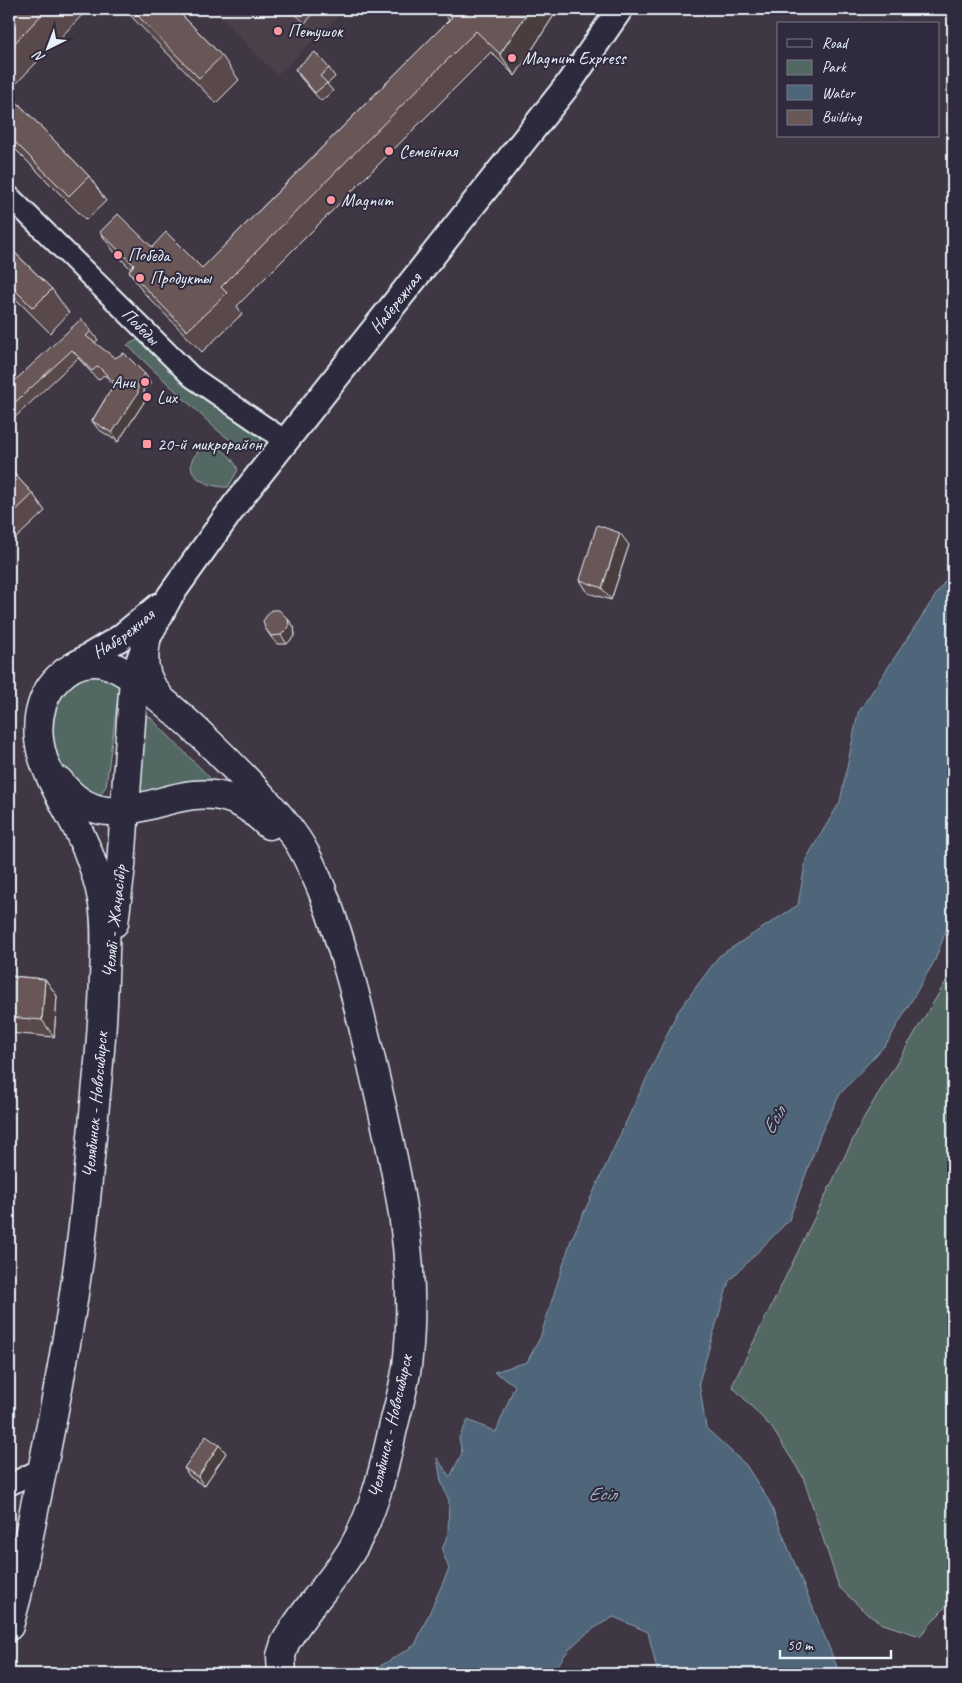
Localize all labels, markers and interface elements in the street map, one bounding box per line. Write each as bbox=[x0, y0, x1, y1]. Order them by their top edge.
place label: Петушок bbox=[288, 20, 344, 42]
north arrow bbox=[22, 22, 72, 72]
legend bbox=[777, 22, 940, 138]
marker: Петушок bbox=[272, 25, 284, 37]
text: Road bbox=[822, 34, 849, 53]
text: N bbox=[29, 47, 49, 67]
place label: Magnum Express bbox=[522, 47, 628, 69]
marker: Magnum Express bbox=[506, 52, 518, 64]
text: Park bbox=[822, 58, 847, 77]
text: Water bbox=[822, 84, 856, 103]
text: Building bbox=[822, 108, 862, 127]
place label: Семейная bbox=[399, 140, 459, 162]
marker: Семейная bbox=[383, 145, 395, 157]
place label: Magnum bbox=[341, 189, 394, 211]
marker: Magnum bbox=[325, 194, 337, 206]
place label: Победа bbox=[128, 244, 171, 266]
marker: Победа bbox=[112, 249, 124, 261]
place label: Продукты bbox=[150, 267, 213, 289]
street label: Набережная bbox=[365, 267, 427, 338]
marker: Продукты bbox=[134, 272, 146, 284]
street label: Победы bbox=[117, 303, 165, 350]
place label: Ани bbox=[112, 371, 136, 393]
marker: Ани bbox=[139, 376, 151, 388]
place label: Lux bbox=[157, 386, 179, 408]
marker: Lux bbox=[141, 391, 153, 403]
place label: 20-й микрорайон bbox=[157, 433, 263, 455]
marker: 20-й микрорайон bbox=[141, 438, 153, 450]
street label: Набережная bbox=[88, 603, 160, 663]
street label: Челябі - Жаңасібір bbox=[97, 862, 131, 978]
street label: Челябинск - Новосибирск bbox=[77, 1030, 112, 1178]
water label: Есіл bbox=[757, 1100, 793, 1138]
street label: Челябинск - Новосибирск bbox=[363, 1351, 417, 1500]
water label: Есіл bbox=[588, 1482, 619, 1506]
scale bar bbox=[780, 1628, 891, 1660]
text: 50 m bbox=[787, 1636, 814, 1655]

